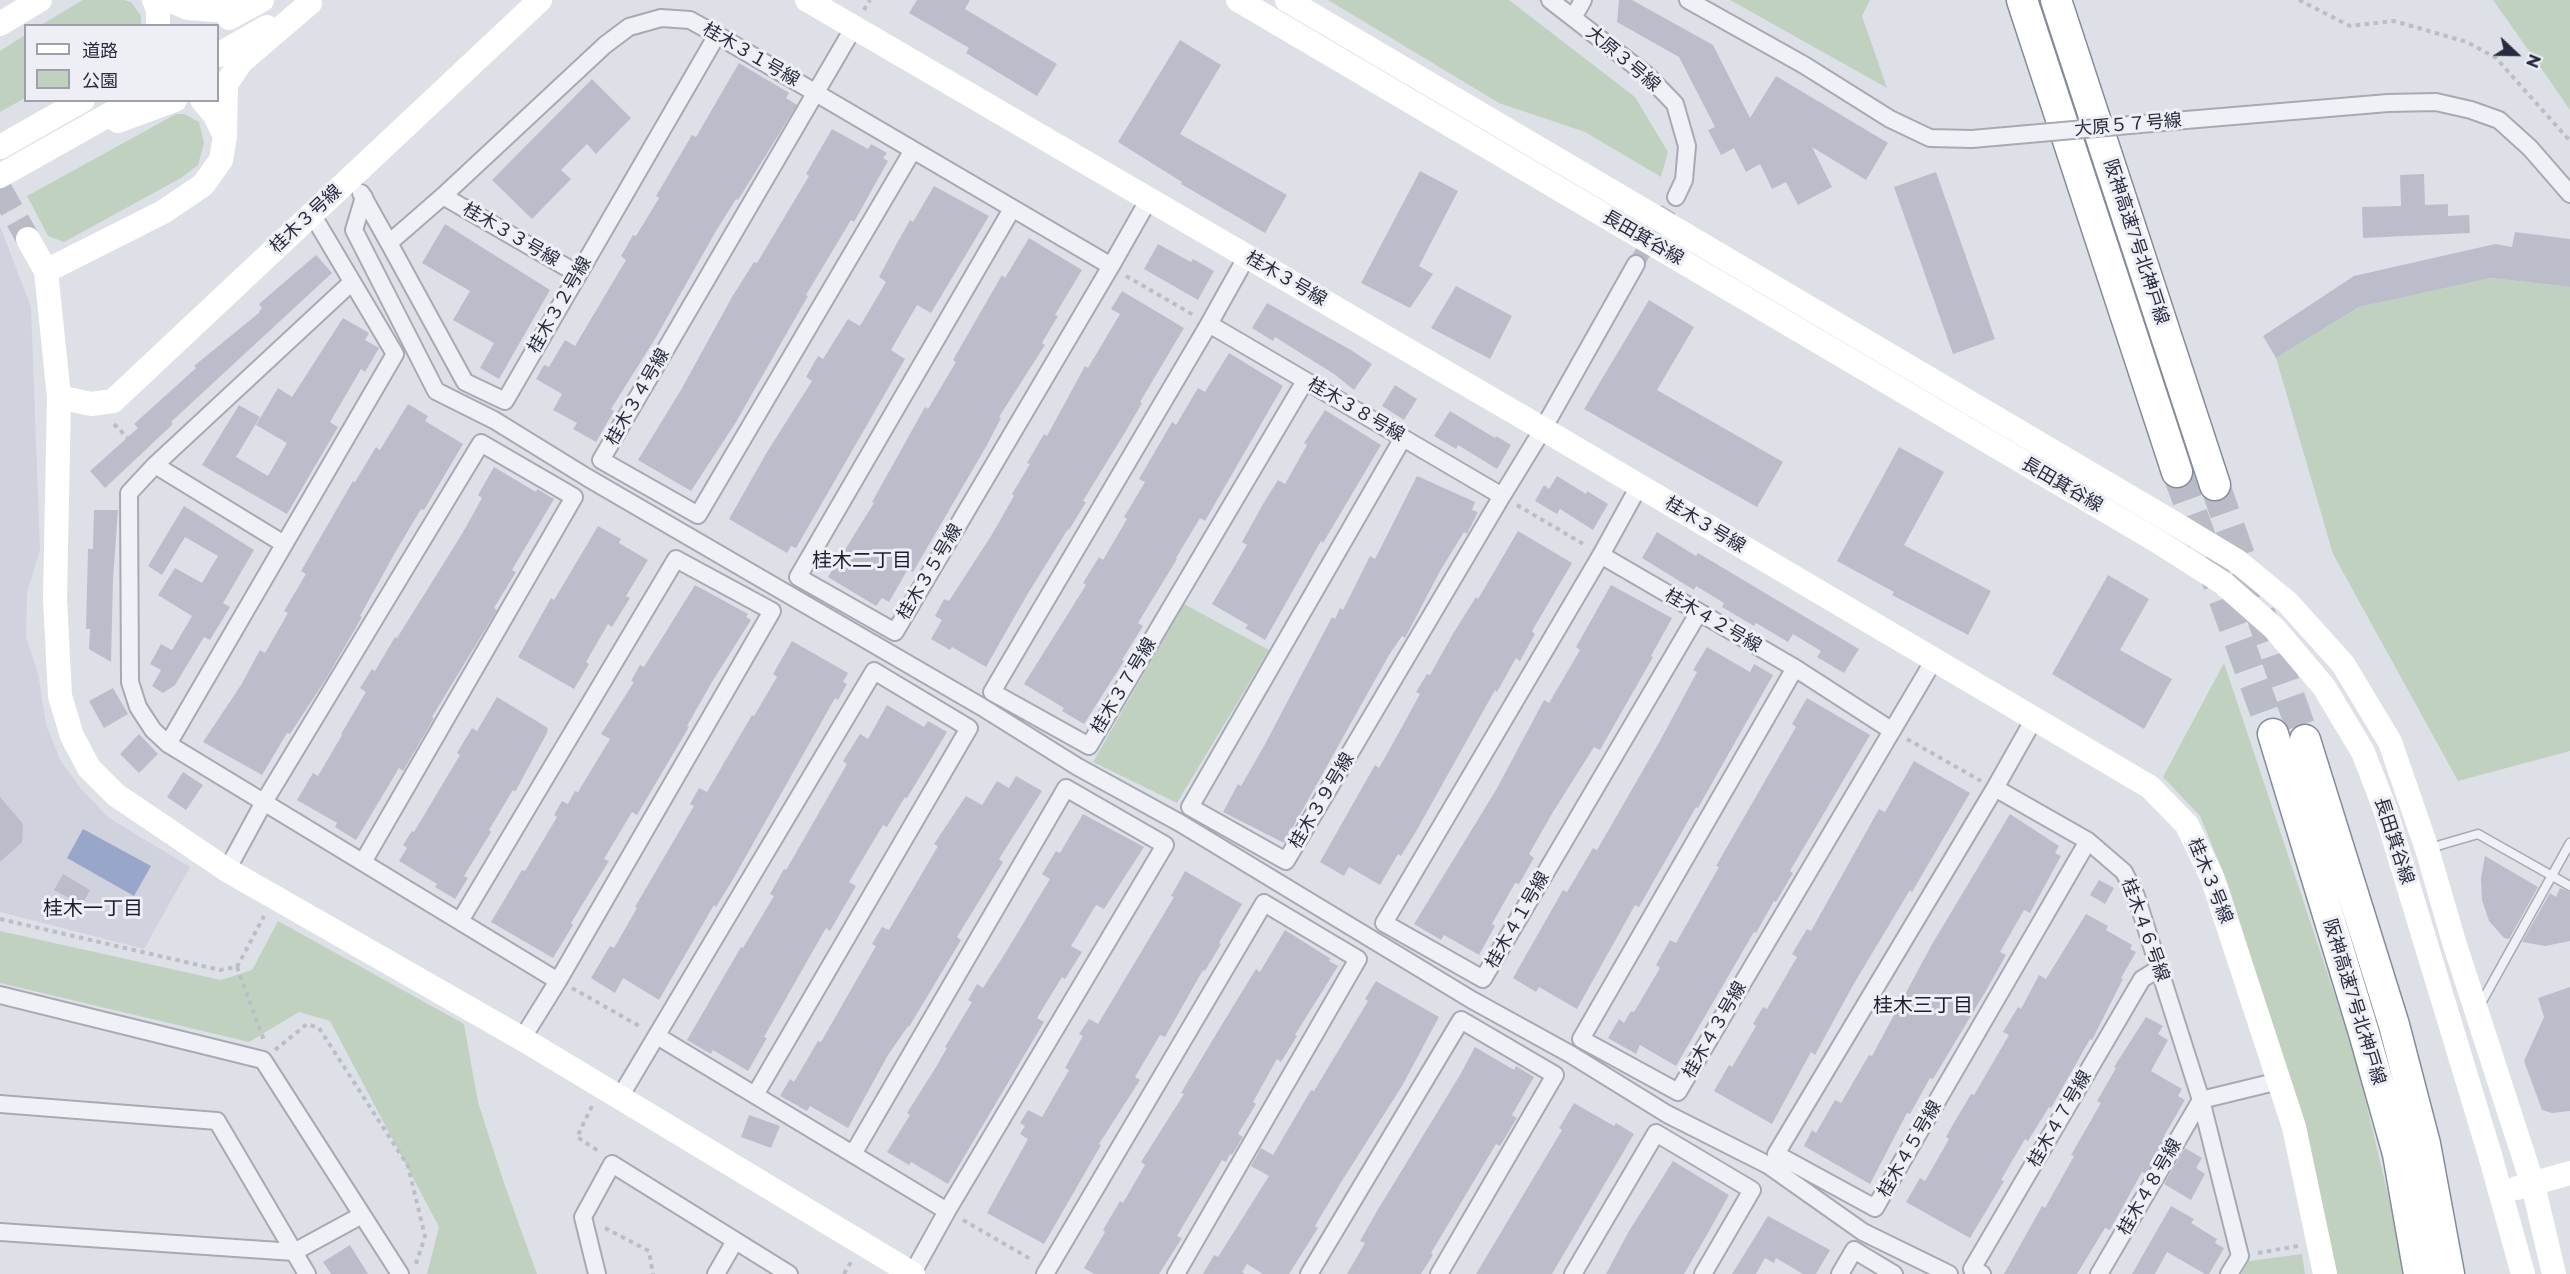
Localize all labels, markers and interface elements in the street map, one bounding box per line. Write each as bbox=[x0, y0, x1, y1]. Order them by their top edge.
street label: 桂木３１号線 bbox=[699, 19, 803, 91]
street label: 大原３号線 bbox=[1582, 22, 1664, 96]
legend bbox=[24, 24, 219, 102]
north arrow bbox=[2486, 24, 2546, 84]
text: 道路 bbox=[82, 40, 118, 62]
text: N bbox=[2522, 51, 2544, 70]
text: 公園 bbox=[82, 70, 118, 92]
street label: 大原５７号線 bbox=[2073, 110, 2183, 140]
street label: 阪神高速7号北神戸線 bbox=[2099, 157, 2173, 327]
street label: 桂木３号線 bbox=[266, 180, 346, 258]
street label: 桂木３３号線 bbox=[459, 199, 563, 271]
street label: 長田箕谷線 bbox=[1599, 206, 1687, 270]
street label: 桂木３号線 bbox=[1242, 247, 1330, 311]
street label: 桂木３２号線 bbox=[524, 253, 596, 357]
street label: 桂木３４号線 bbox=[602, 345, 674, 449]
street label: 桂木３８号線 bbox=[1304, 374, 1408, 446]
street label: 長田箕谷線 bbox=[2018, 453, 2106, 517]
street label: 桂木３号線 bbox=[1661, 493, 1749, 557]
street label: 桂木３５号線 bbox=[893, 520, 967, 624]
district label: 桂木二丁目 bbox=[812, 549, 912, 573]
street label: 桂木４２号線 bbox=[1661, 585, 1765, 657]
street label: 桂木３７号線 bbox=[1087, 634, 1161, 738]
street label: 桂木３９号線 bbox=[1285, 749, 1359, 853]
street label: 長田箕谷線 bbox=[2370, 795, 2418, 887]
street label: 桂木３号線 bbox=[2183, 835, 2237, 927]
street label: 桂木４１号線 bbox=[1482, 868, 1554, 972]
street label: 桂木４６号線 bbox=[2116, 876, 2174, 984]
district label: 桂木一丁目 bbox=[43, 897, 143, 921]
street label: 阪神高速7号北神戸線 bbox=[2318, 916, 2390, 1088]
street label: 桂木４３号線 bbox=[1679, 978, 1751, 1082]
district label: 桂木三丁目 bbox=[1873, 994, 1973, 1018]
street label: 桂木４７号線 bbox=[2024, 1067, 2096, 1171]
street label: 桂木４５号線 bbox=[1874, 1097, 1946, 1201]
street label: 桂木４８号線 bbox=[2114, 1135, 2186, 1239]

